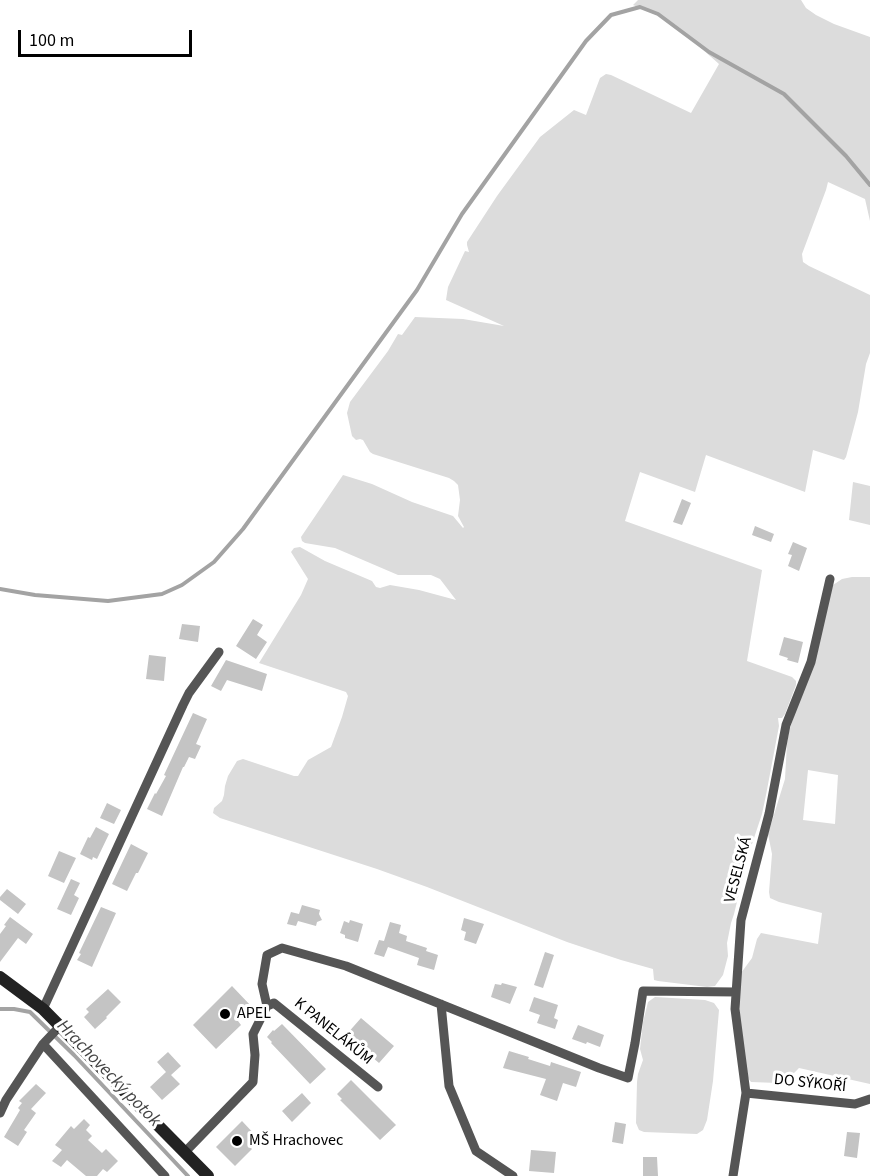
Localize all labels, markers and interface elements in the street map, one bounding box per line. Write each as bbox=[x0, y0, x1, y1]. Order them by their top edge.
scale bar bbox=[21, 18, 195, 56]
text: 100 m bbox=[29, 28, 74, 53]
street label: VESELSKÁ bbox=[721, 835, 757, 905]
street label: K PANELÁKŮM bbox=[290, 994, 376, 1070]
place label: APEL bbox=[237, 1004, 271, 1024]
marker: APEL bbox=[218, 1007, 232, 1021]
water label: Hrachovecký potok bbox=[52, 1016, 164, 1132]
street label: DO SÝKOŘÍ bbox=[773, 1071, 847, 1097]
place label: MŠ Hrachovec bbox=[249, 1131, 343, 1151]
marker: MŠ Hrachovec bbox=[230, 1134, 244, 1148]

